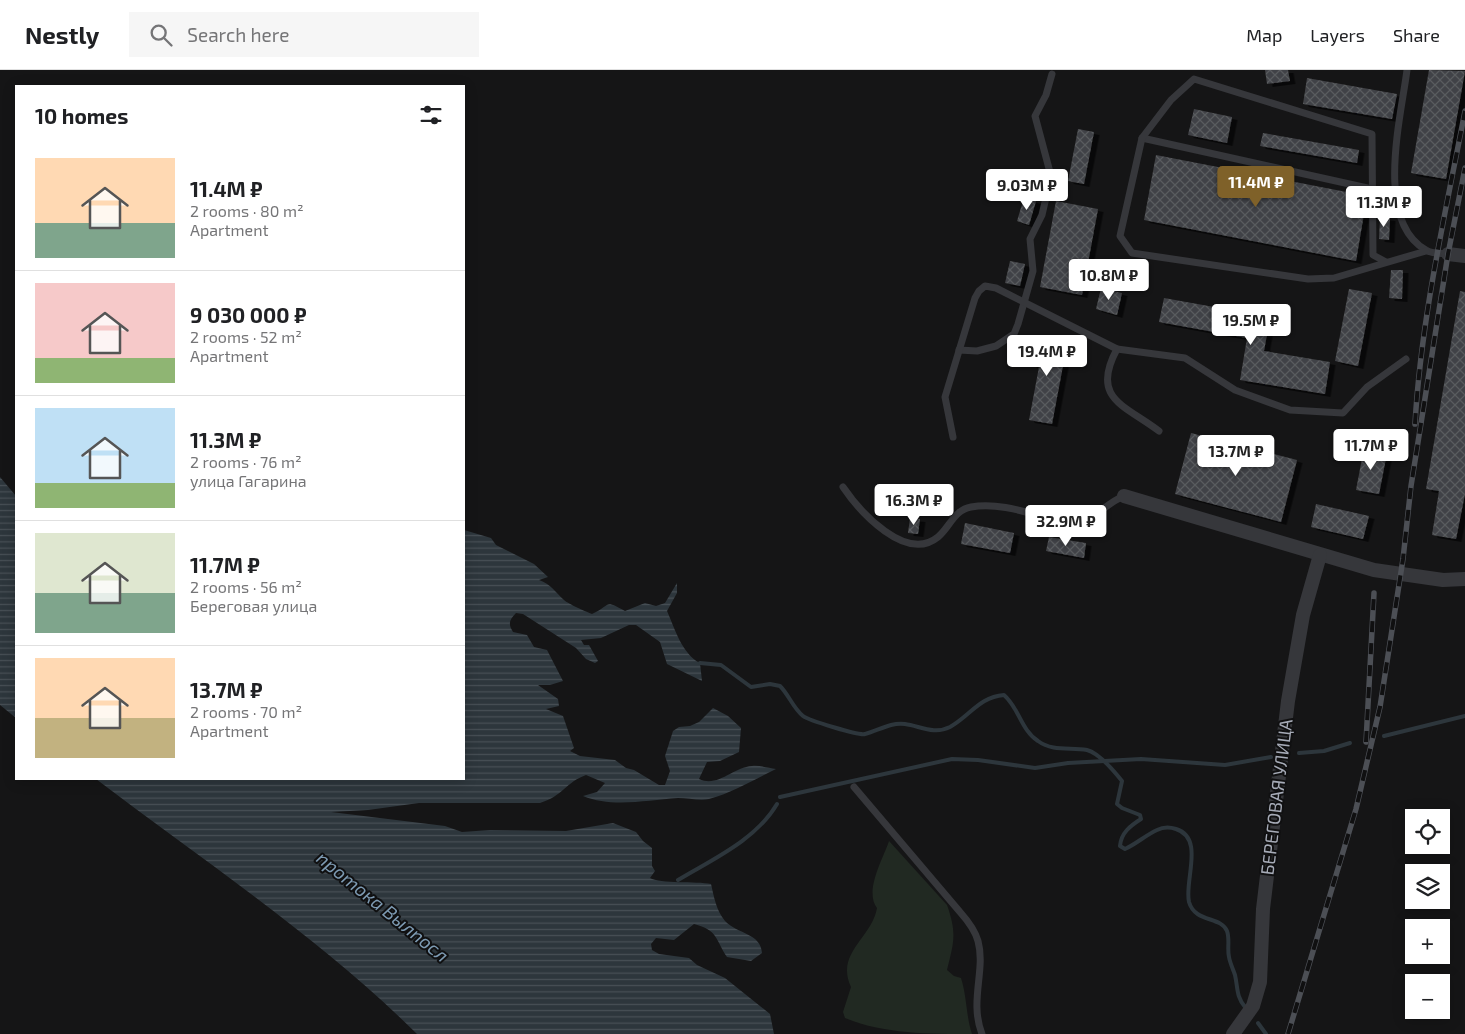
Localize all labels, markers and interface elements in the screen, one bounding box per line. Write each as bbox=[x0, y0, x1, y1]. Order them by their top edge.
search box bbox=[129, 12, 479, 57]
text: Nestly bbox=[25, 20, 99, 49]
icon: search bbox=[147, 21, 175, 49]
text: Search here bbox=[187, 23, 289, 46]
text: Map bbox=[1246, 24, 1282, 46]
text: Layers bbox=[1310, 24, 1365, 46]
text: Share bbox=[1393, 24, 1440, 46]
icon: filters bbox=[417, 101, 445, 129]
text: 10 homes bbox=[35, 103, 128, 128]
pin: 11.4M ₽ bbox=[1210, 166, 1302, 208]
pin: 9.03M ₽ bbox=[981, 168, 1073, 211]
text: 11.4M ₽ bbox=[1228, 172, 1284, 191]
text: 9.03M ₽ bbox=[997, 175, 1057, 194]
text: 11.4M ₽ bbox=[190, 176, 263, 201]
icon: home bbox=[75, 178, 135, 238]
pin: 11.3M ₽ bbox=[1338, 186, 1430, 228]
text: 11.3M ₽ bbox=[1357, 192, 1411, 211]
text: 2 rooms · 80 m² bbox=[190, 201, 304, 220]
text: Apartment bbox=[190, 220, 269, 239]
pin: 10.8M ₽ bbox=[1063, 258, 1155, 301]
text: 10.8M ₽ bbox=[1080, 265, 1138, 284]
text: 9 030 000 ₽ bbox=[190, 302, 307, 327]
icon: home bbox=[75, 303, 135, 363]
pin: 19.5M ₽ bbox=[1205, 304, 1297, 346]
text: 19.5M ₽ bbox=[1223, 310, 1279, 329]
text: 2 rooms · 52 m² bbox=[190, 327, 302, 346]
pin: 19.4M ₽ bbox=[1001, 334, 1093, 377]
text: 19.4M ₽ bbox=[1018, 341, 1076, 360]
text: Apartment bbox=[190, 346, 269, 365]
text: 11.3M ₽ bbox=[190, 427, 261, 452]
icon: home bbox=[75, 428, 135, 488]
pin: 11.7M ₽ bbox=[1325, 428, 1417, 471]
pin: 13.7M ₽ bbox=[1190, 434, 1282, 477]
text: 11.7M ₽ bbox=[1344, 435, 1398, 454]
text: 13.7M ₽ bbox=[1208, 441, 1264, 460]
text: 2 rooms · 76 m² bbox=[190, 452, 302, 471]
text: улица Гагарина bbox=[190, 471, 307, 490]
pin: 16.3M ₽ bbox=[868, 484, 960, 526]
text: 16.3M ₽ bbox=[886, 490, 942, 509]
pin: 32.9M ₽ bbox=[1020, 504, 1112, 547]
text: 32.9M ₽ bbox=[1036, 511, 1096, 530]
text: 11.7M ₽ bbox=[190, 552, 260, 577]
icon: home bbox=[75, 553, 135, 613]
text: 2 rooms · 56 m² bbox=[190, 577, 302, 596]
text: Береговая улица bbox=[190, 596, 317, 615]
text: 13.7M ₽ bbox=[190, 677, 263, 702]
icon: home bbox=[75, 678, 135, 738]
text: 2 rooms · 70 m² bbox=[190, 702, 302, 721]
street label: БЕРЕГОВАЯ УЛИЦА bbox=[1256, 717, 1297, 876]
text: Apartment bbox=[190, 721, 269, 740]
map controls bbox=[1405, 809, 1450, 1019]
button: locate bbox=[1405, 809, 1450, 854]
water label: протока Вылпосл bbox=[312, 846, 454, 966]
button: layers bbox=[1405, 864, 1450, 909]
button: + bbox=[1405, 919, 1450, 964]
button: − bbox=[1405, 974, 1450, 1019]

